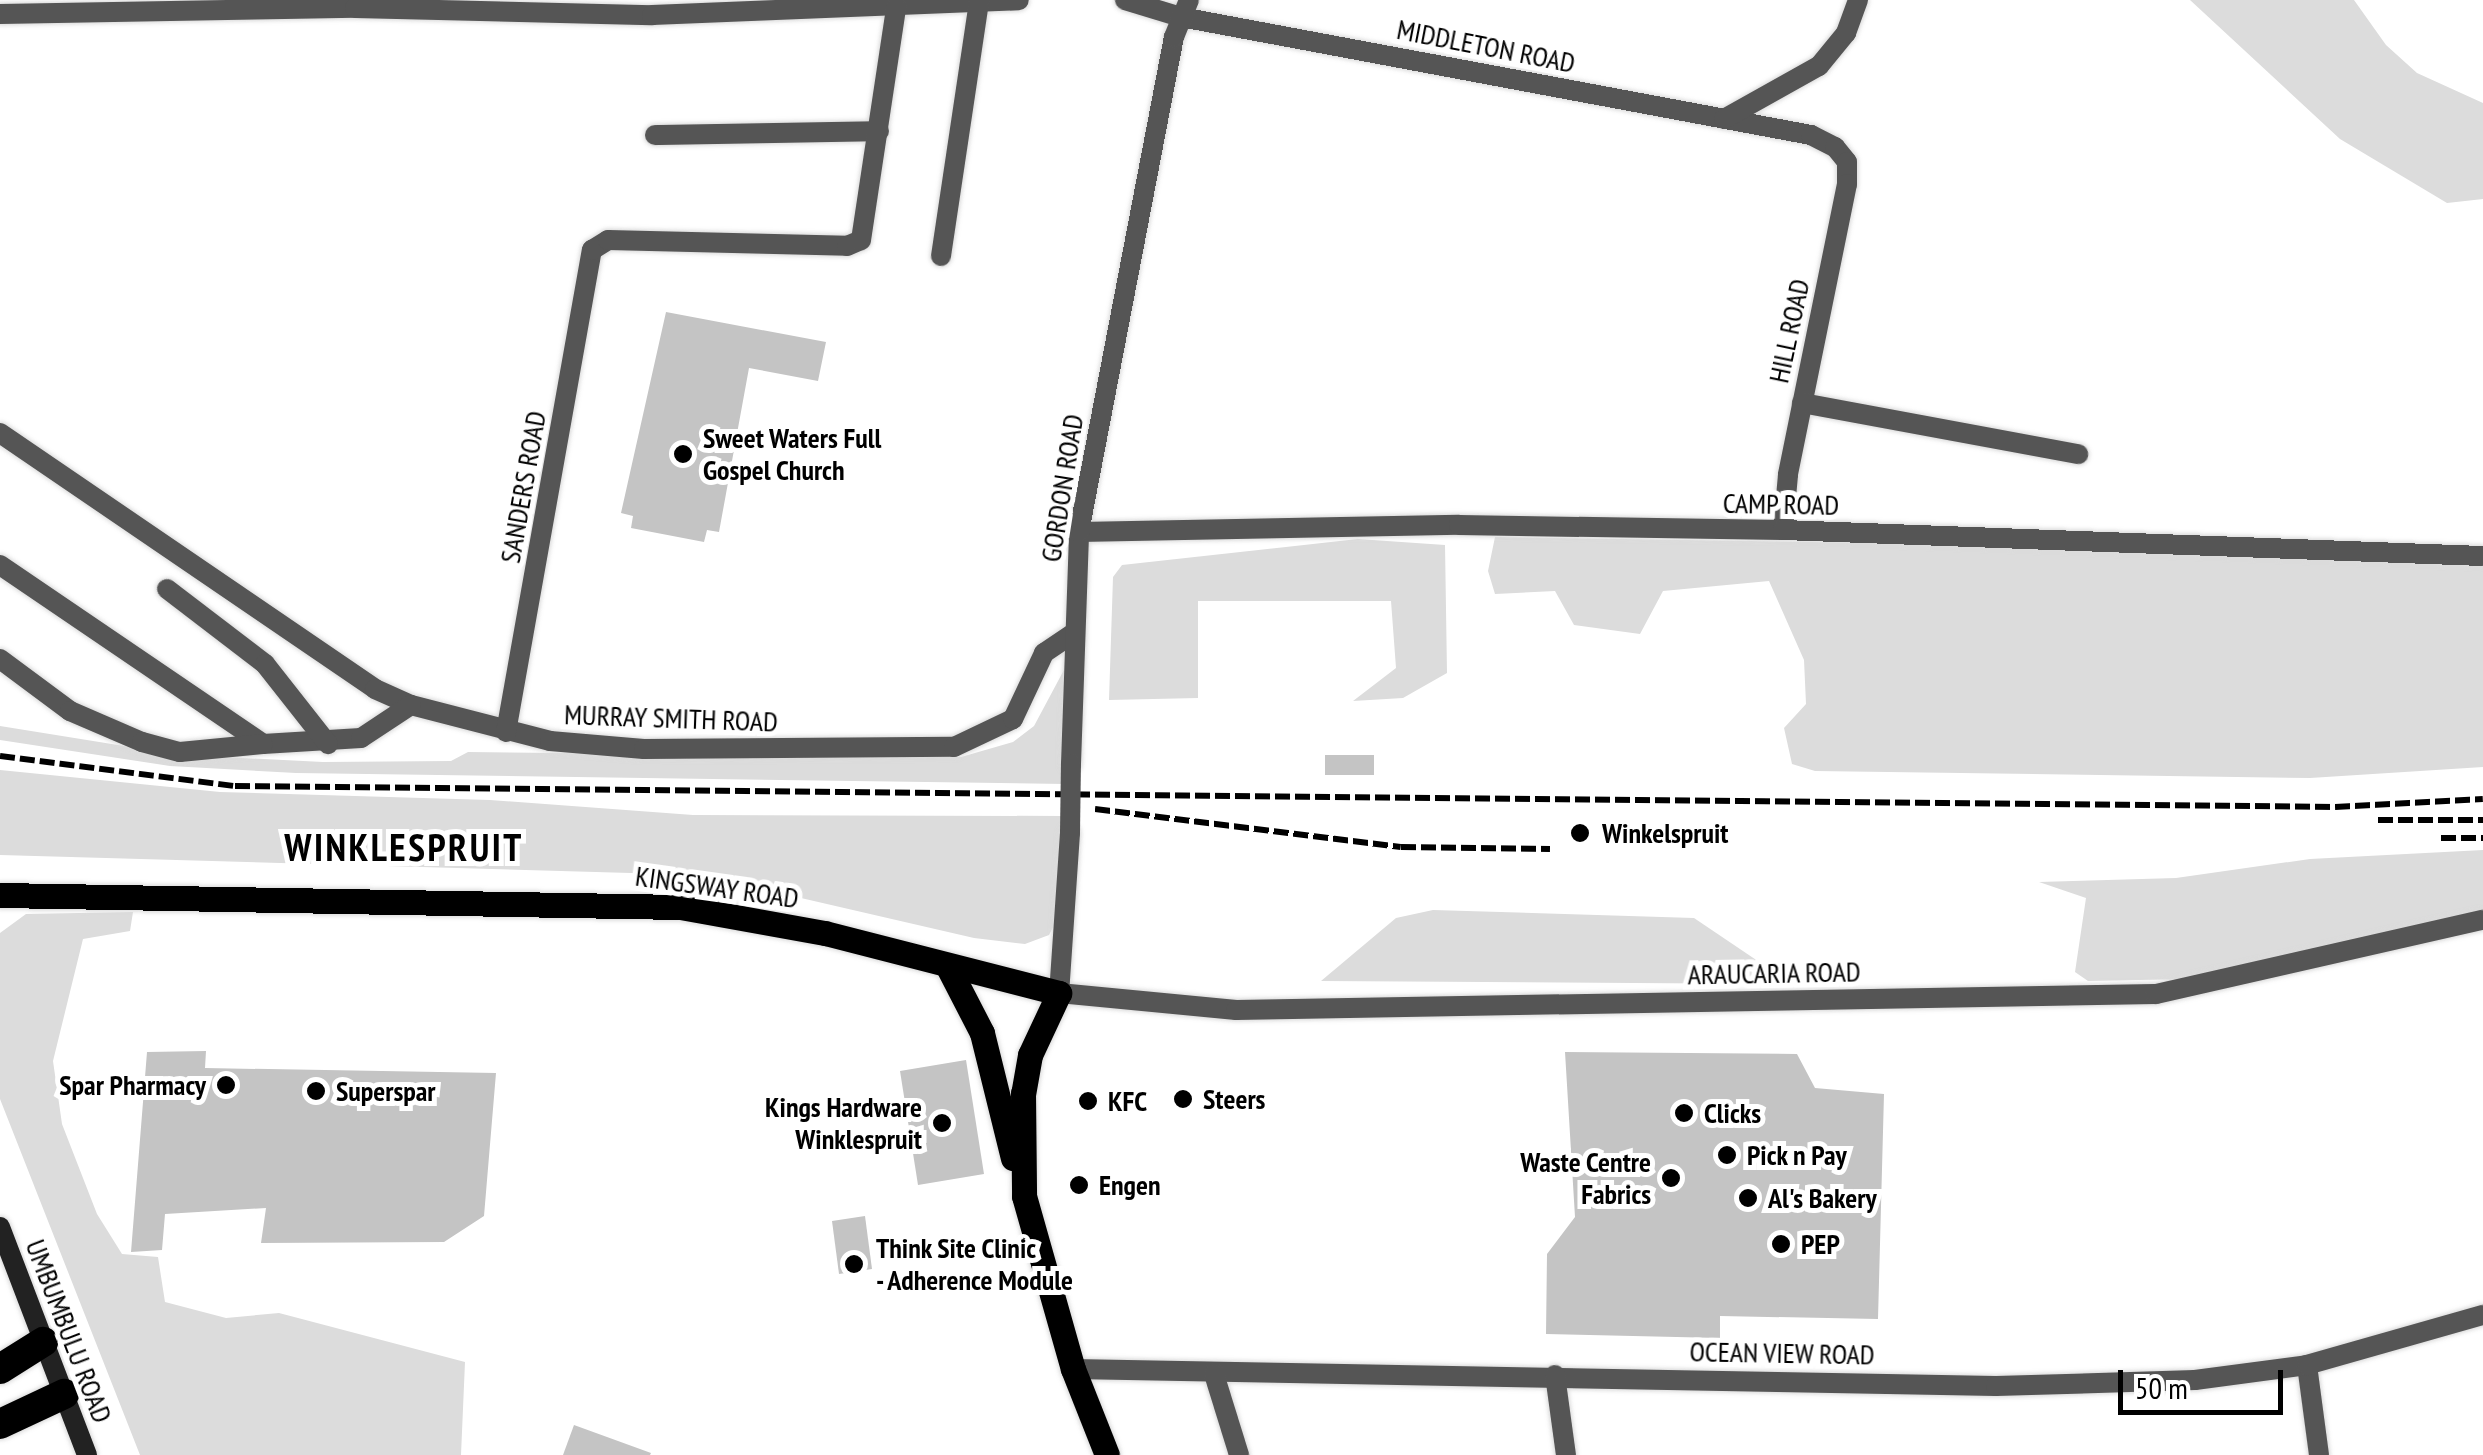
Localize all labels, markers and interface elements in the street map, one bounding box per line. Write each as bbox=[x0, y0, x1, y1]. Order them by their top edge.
street label: MIDDLETON ROAD bbox=[1394, 12, 1578, 80]
street label: HILL ROAD bbox=[1762, 276, 1816, 386]
street label: SANDERS ROAD bbox=[493, 408, 553, 566]
street label: GORDON ROAD bbox=[1034, 412, 1090, 564]
place label: Sweet Waters Full Gospel Church bbox=[703, 421, 882, 487]
marker: Sweet Waters Full Gospel Church bbox=[672, 443, 694, 465]
street label: CAMP ROAD bbox=[1722, 486, 1840, 522]
street label: MURRAY SMITH ROAD bbox=[563, 697, 779, 739]
place label: Winkelspruit bbox=[1602, 816, 1728, 850]
marker: Winkelspruit bbox=[1567, 820, 1593, 846]
district label: WINKLESPRUIT bbox=[284, 824, 524, 870]
street label: KINGSWAY ROAD bbox=[633, 859, 801, 915]
street label: ARAUCARIA ROAD bbox=[1687, 955, 1861, 991]
place label: Spar Pharmacy bbox=[59, 1068, 206, 1102]
marker: Spar Pharmacy bbox=[215, 1074, 237, 1096]
place label: Superspar bbox=[336, 1074, 436, 1108]
marker: Superspar bbox=[305, 1080, 327, 1102]
place label: Steers bbox=[1203, 1082, 1265, 1116]
place label: KFC bbox=[1108, 1084, 1147, 1118]
marker: Steers bbox=[1172, 1088, 1194, 1110]
place label: Kings Hardware Winklespruit bbox=[765, 1090, 922, 1156]
marker: KFC bbox=[1077, 1090, 1099, 1112]
place label: Clicks bbox=[1704, 1096, 1761, 1130]
marker: Clicks bbox=[1673, 1102, 1695, 1124]
marker: Kings Hardware Winklespruit bbox=[931, 1112, 953, 1134]
place label: Pick n Pay bbox=[1747, 1138, 1848, 1172]
marker: Pick n Pay bbox=[1716, 1144, 1738, 1166]
place label: Waste Centre Fabrics bbox=[1520, 1145, 1651, 1211]
marker: Waste Centre Fabrics bbox=[1660, 1167, 1682, 1189]
place label: Engen bbox=[1099, 1168, 1161, 1202]
marker: Engen bbox=[1068, 1174, 1090, 1196]
place label: Al's Bakery bbox=[1768, 1181, 1877, 1215]
marker: Al's Bakery bbox=[1737, 1187, 1759, 1209]
place label: PEP bbox=[1801, 1227, 1840, 1261]
place label: Think Site Clinic - Adherence Module bbox=[876, 1231, 1076, 1297]
marker: PEP bbox=[1770, 1233, 1792, 1255]
street label: UMBUMBULU ROAD bbox=[19, 1235, 119, 1427]
marker: Think Site Clinic - Adherence Module bbox=[841, 1251, 867, 1277]
street label: OCEAN VIEW ROAD bbox=[1689, 1335, 1875, 1371]
scale bar bbox=[2123, 1350, 2288, 1412]
text: 50 m bbox=[2135, 1368, 2188, 1407]

